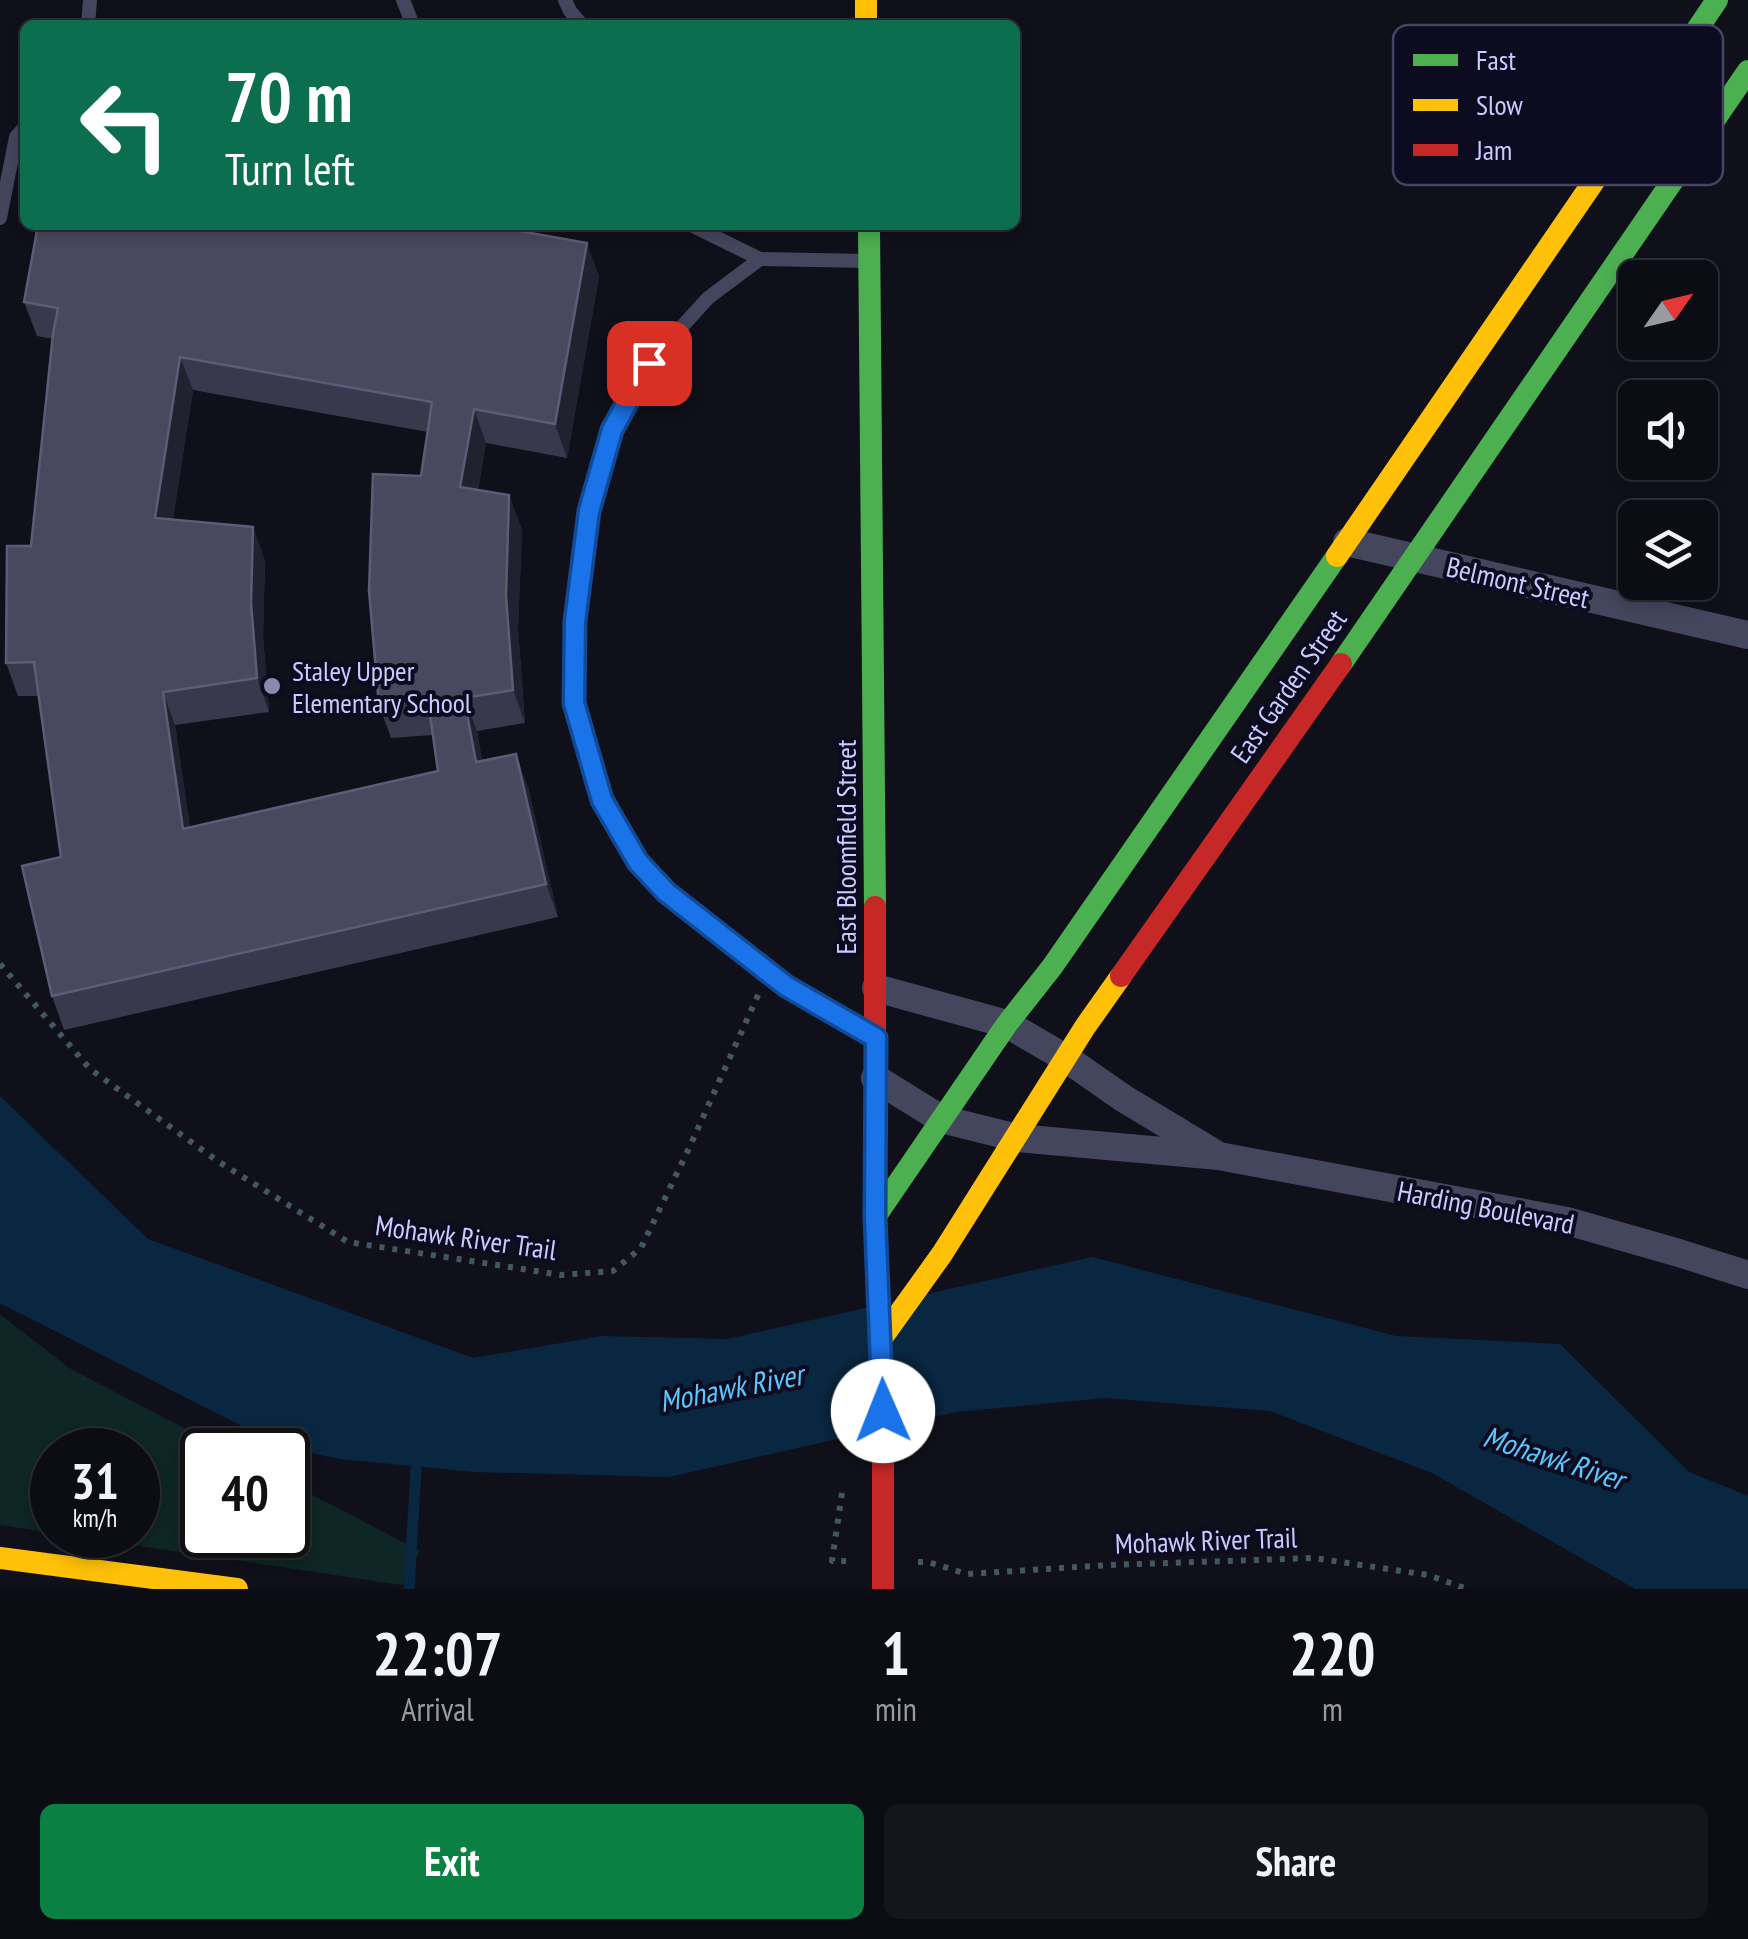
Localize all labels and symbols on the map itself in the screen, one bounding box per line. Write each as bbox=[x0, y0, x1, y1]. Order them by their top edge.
legend bbox=[1393, 25, 1723, 185]
text: Fast bbox=[1476, 41, 1516, 78]
text: Slow bbox=[1476, 86, 1523, 123]
text: Jam bbox=[1475, 131, 1512, 168]
north arrow bbox=[1618, 260, 1718, 360]
pin bbox=[607, 321, 692, 406]
street label: Belmont Street bbox=[1443, 548, 1593, 616]
street label: East Garden Street bbox=[1222, 602, 1355, 770]
place label: Staley Upper Elementary School bbox=[292, 652, 472, 721]
marker: Staley Upper Elementary School bbox=[261, 675, 283, 697]
street label: East Bloomfield Street bbox=[827, 739, 864, 954]
street label: Harding Boulevard bbox=[1394, 1172, 1578, 1242]
street label: Mohawk River Trail bbox=[373, 1206, 559, 1268]
water label: Mohawk River bbox=[656, 1353, 810, 1420]
position arrow bbox=[831, 1359, 935, 1463]
water label: Mohawk River bbox=[1479, 1416, 1633, 1499]
speed limit sign: 40 bbox=[180, 1428, 310, 1558]
street label: Mohawk River Trail bbox=[1114, 1518, 1298, 1562]

